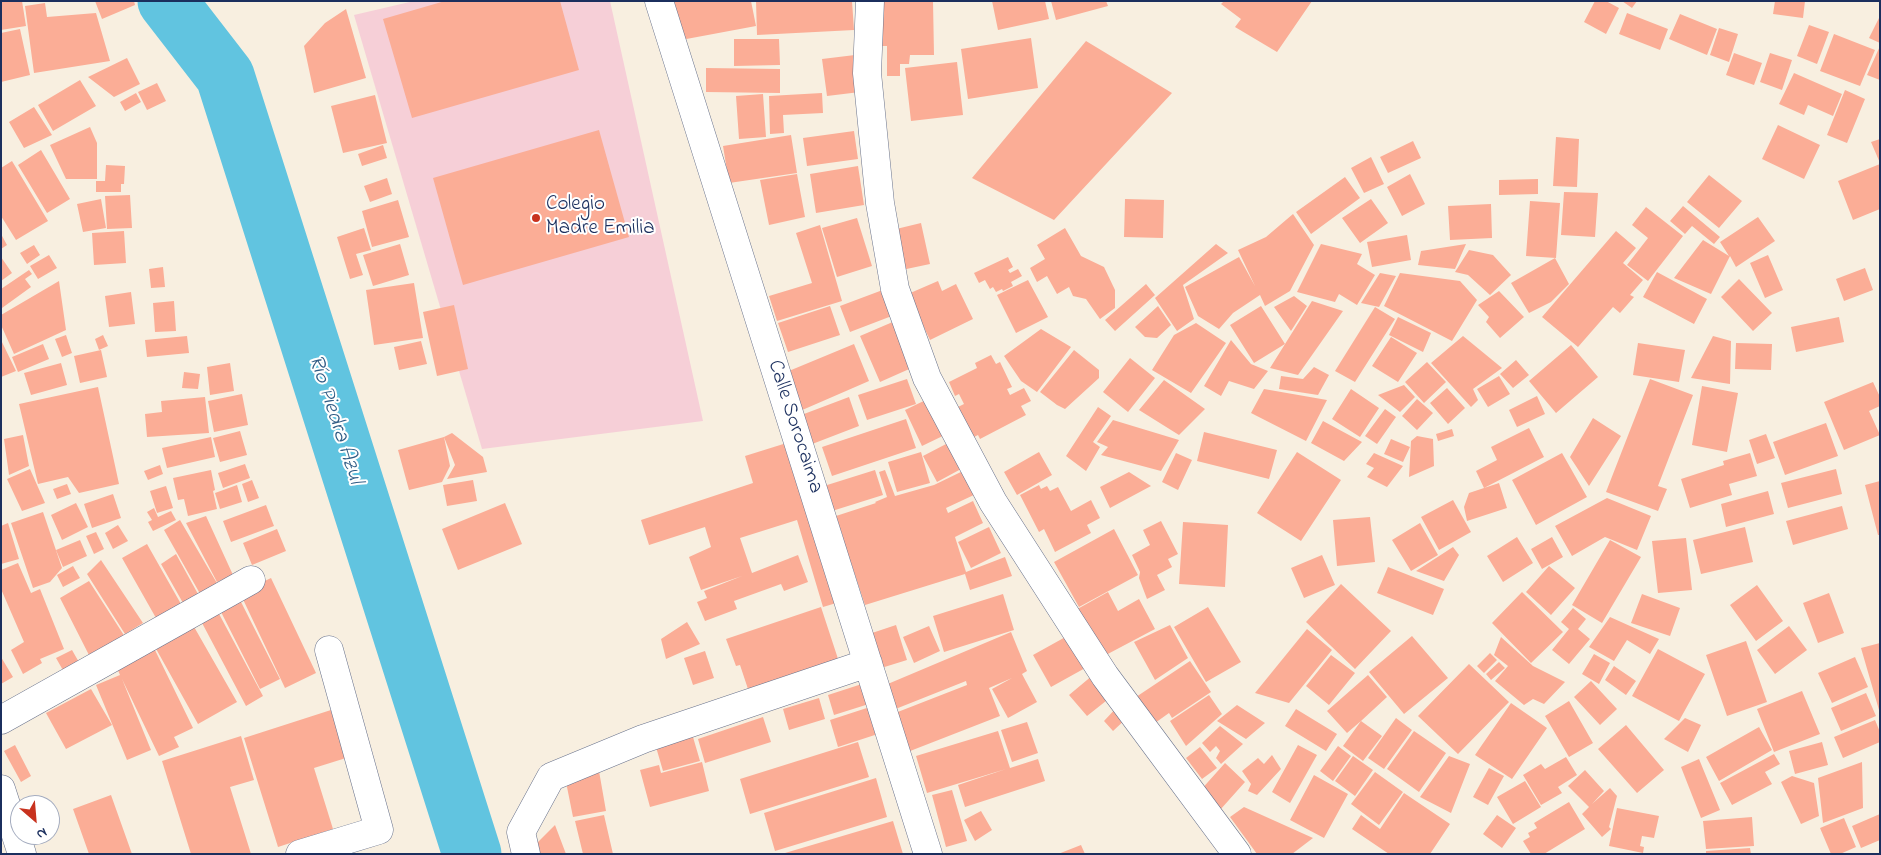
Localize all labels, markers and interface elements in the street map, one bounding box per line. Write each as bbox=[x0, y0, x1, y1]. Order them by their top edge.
place label: Colegio Madre Emilia bbox=[546, 193, 655, 243]
marker: Colegio Madre Emilia bbox=[530, 212, 542, 224]
water label: Río Piedra Azul bbox=[301, 352, 367, 488]
street label: Calle Sorocaima bbox=[761, 357, 827, 497]
north arrow bbox=[10, 795, 60, 845]
text: N bbox=[33, 821, 51, 844]

